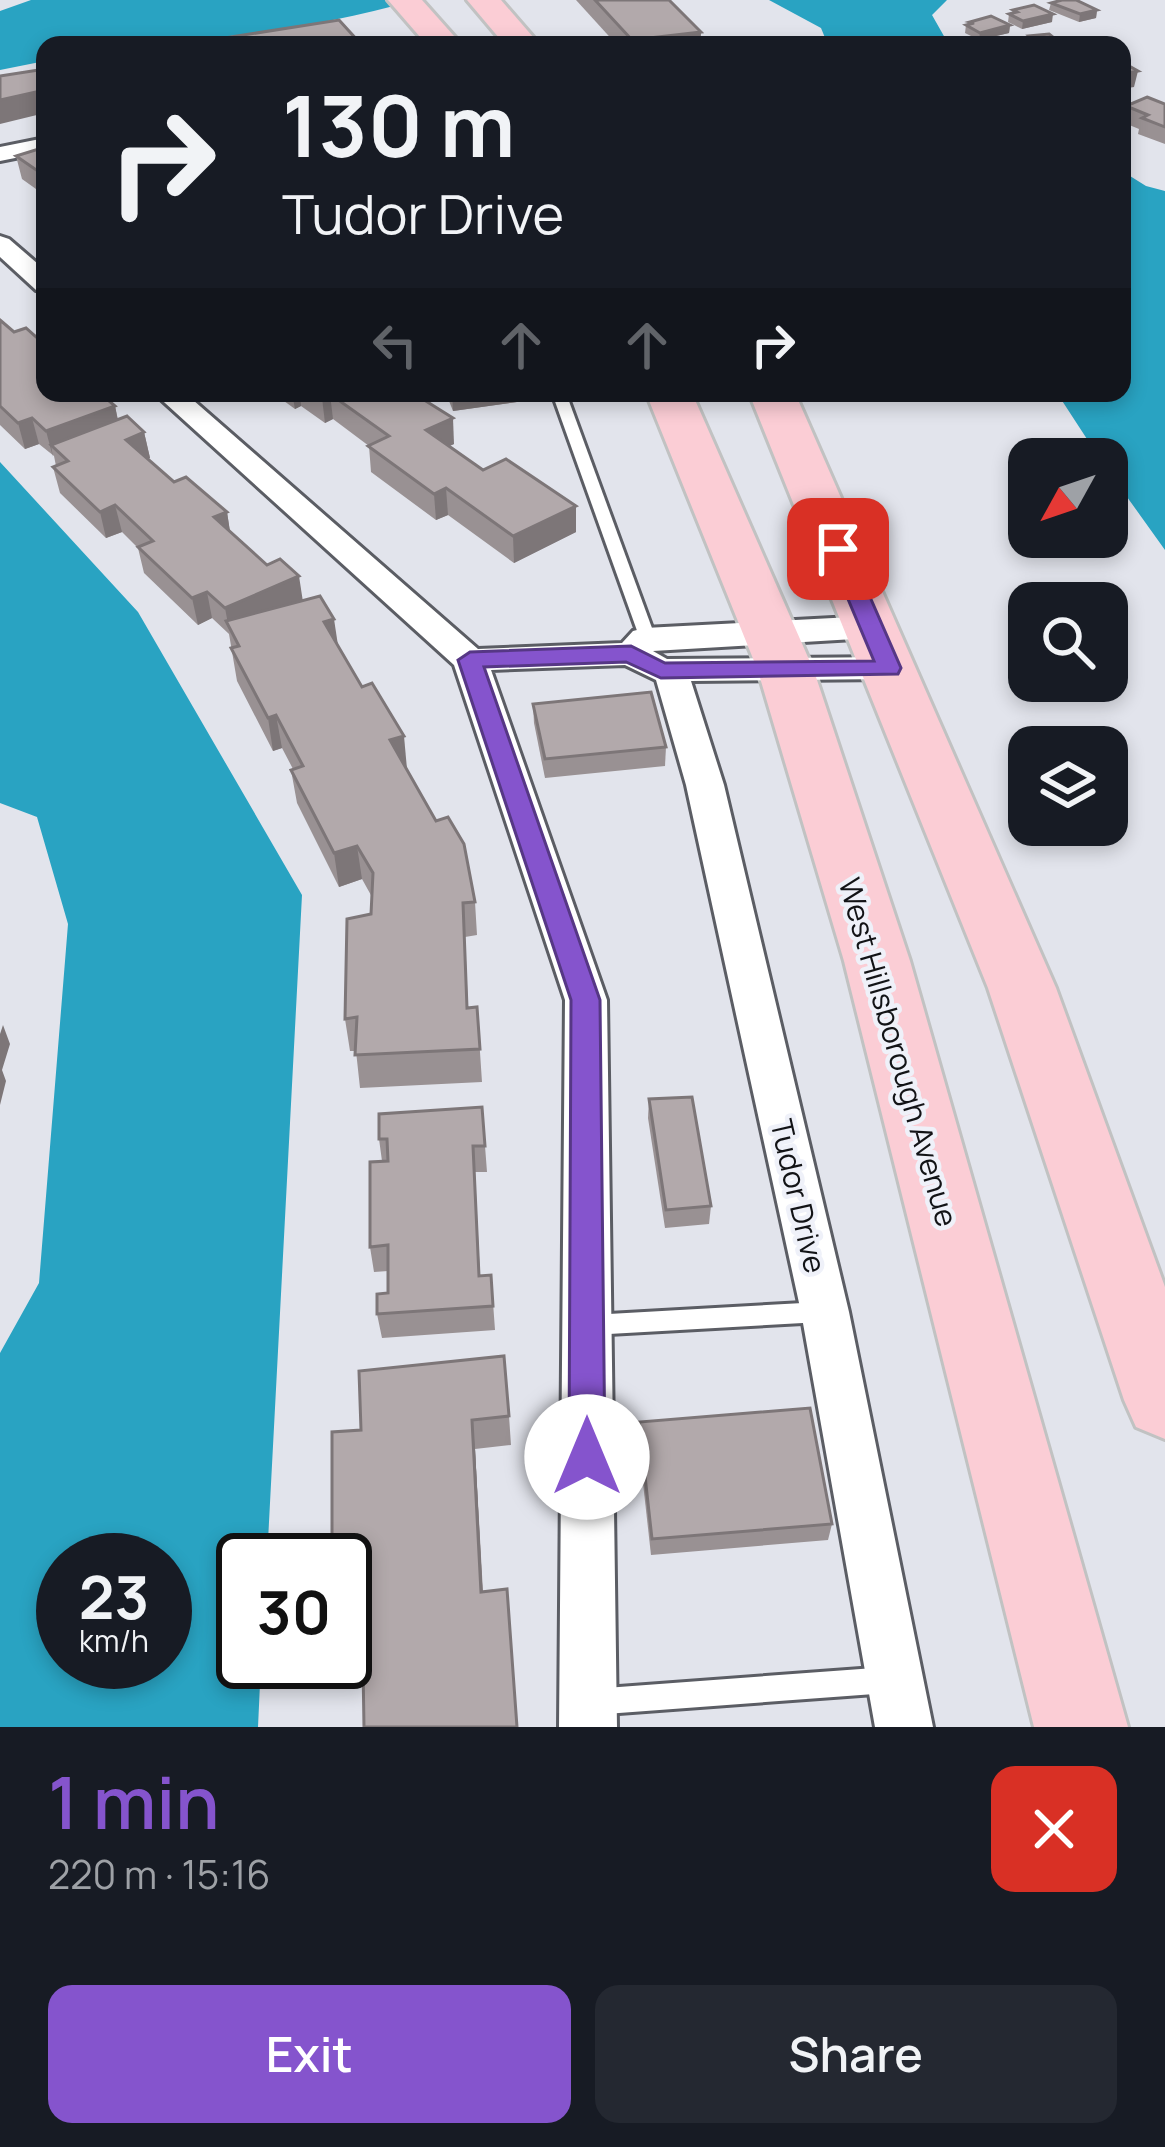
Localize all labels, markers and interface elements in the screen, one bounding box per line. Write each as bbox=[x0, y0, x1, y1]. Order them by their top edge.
text: 130 m bbox=[282, 67, 515, 182]
icon: right bbox=[84, 84, 240, 240]
text: Tudor Drive bbox=[282, 176, 564, 250]
icon: left bbox=[362, 312, 428, 378]
icon: ahead bbox=[488, 312, 554, 378]
icon: ahead bbox=[614, 312, 680, 378]
icon: right bbox=[740, 312, 806, 378]
north arrow bbox=[1008, 438, 1128, 558]
map controls bbox=[1008, 438, 1128, 846]
pin bbox=[787, 498, 889, 600]
icon: arrive bbox=[805, 516, 871, 582]
button: search bbox=[1008, 582, 1128, 702]
button: layers bbox=[1008, 726, 1128, 846]
street label: West Hillsborough Avenue bbox=[830, 873, 968, 1231]
street label: Tudor Drive bbox=[761, 1115, 837, 1277]
position arrow bbox=[524, 1394, 650, 1520]
speed limit sign: 30 bbox=[216, 1533, 372, 1689]
text: 23 bbox=[79, 1555, 149, 1637]
text: km/h bbox=[79, 1620, 149, 1661]
text: 1 min bbox=[48, 1752, 220, 1851]
button: close bbox=[991, 1766, 1117, 1892]
text: 220 m · 15:16 bbox=[48, 1847, 270, 1901]
button: Exit bbox=[48, 1985, 571, 2123]
button: Share bbox=[595, 1985, 1117, 2123]

